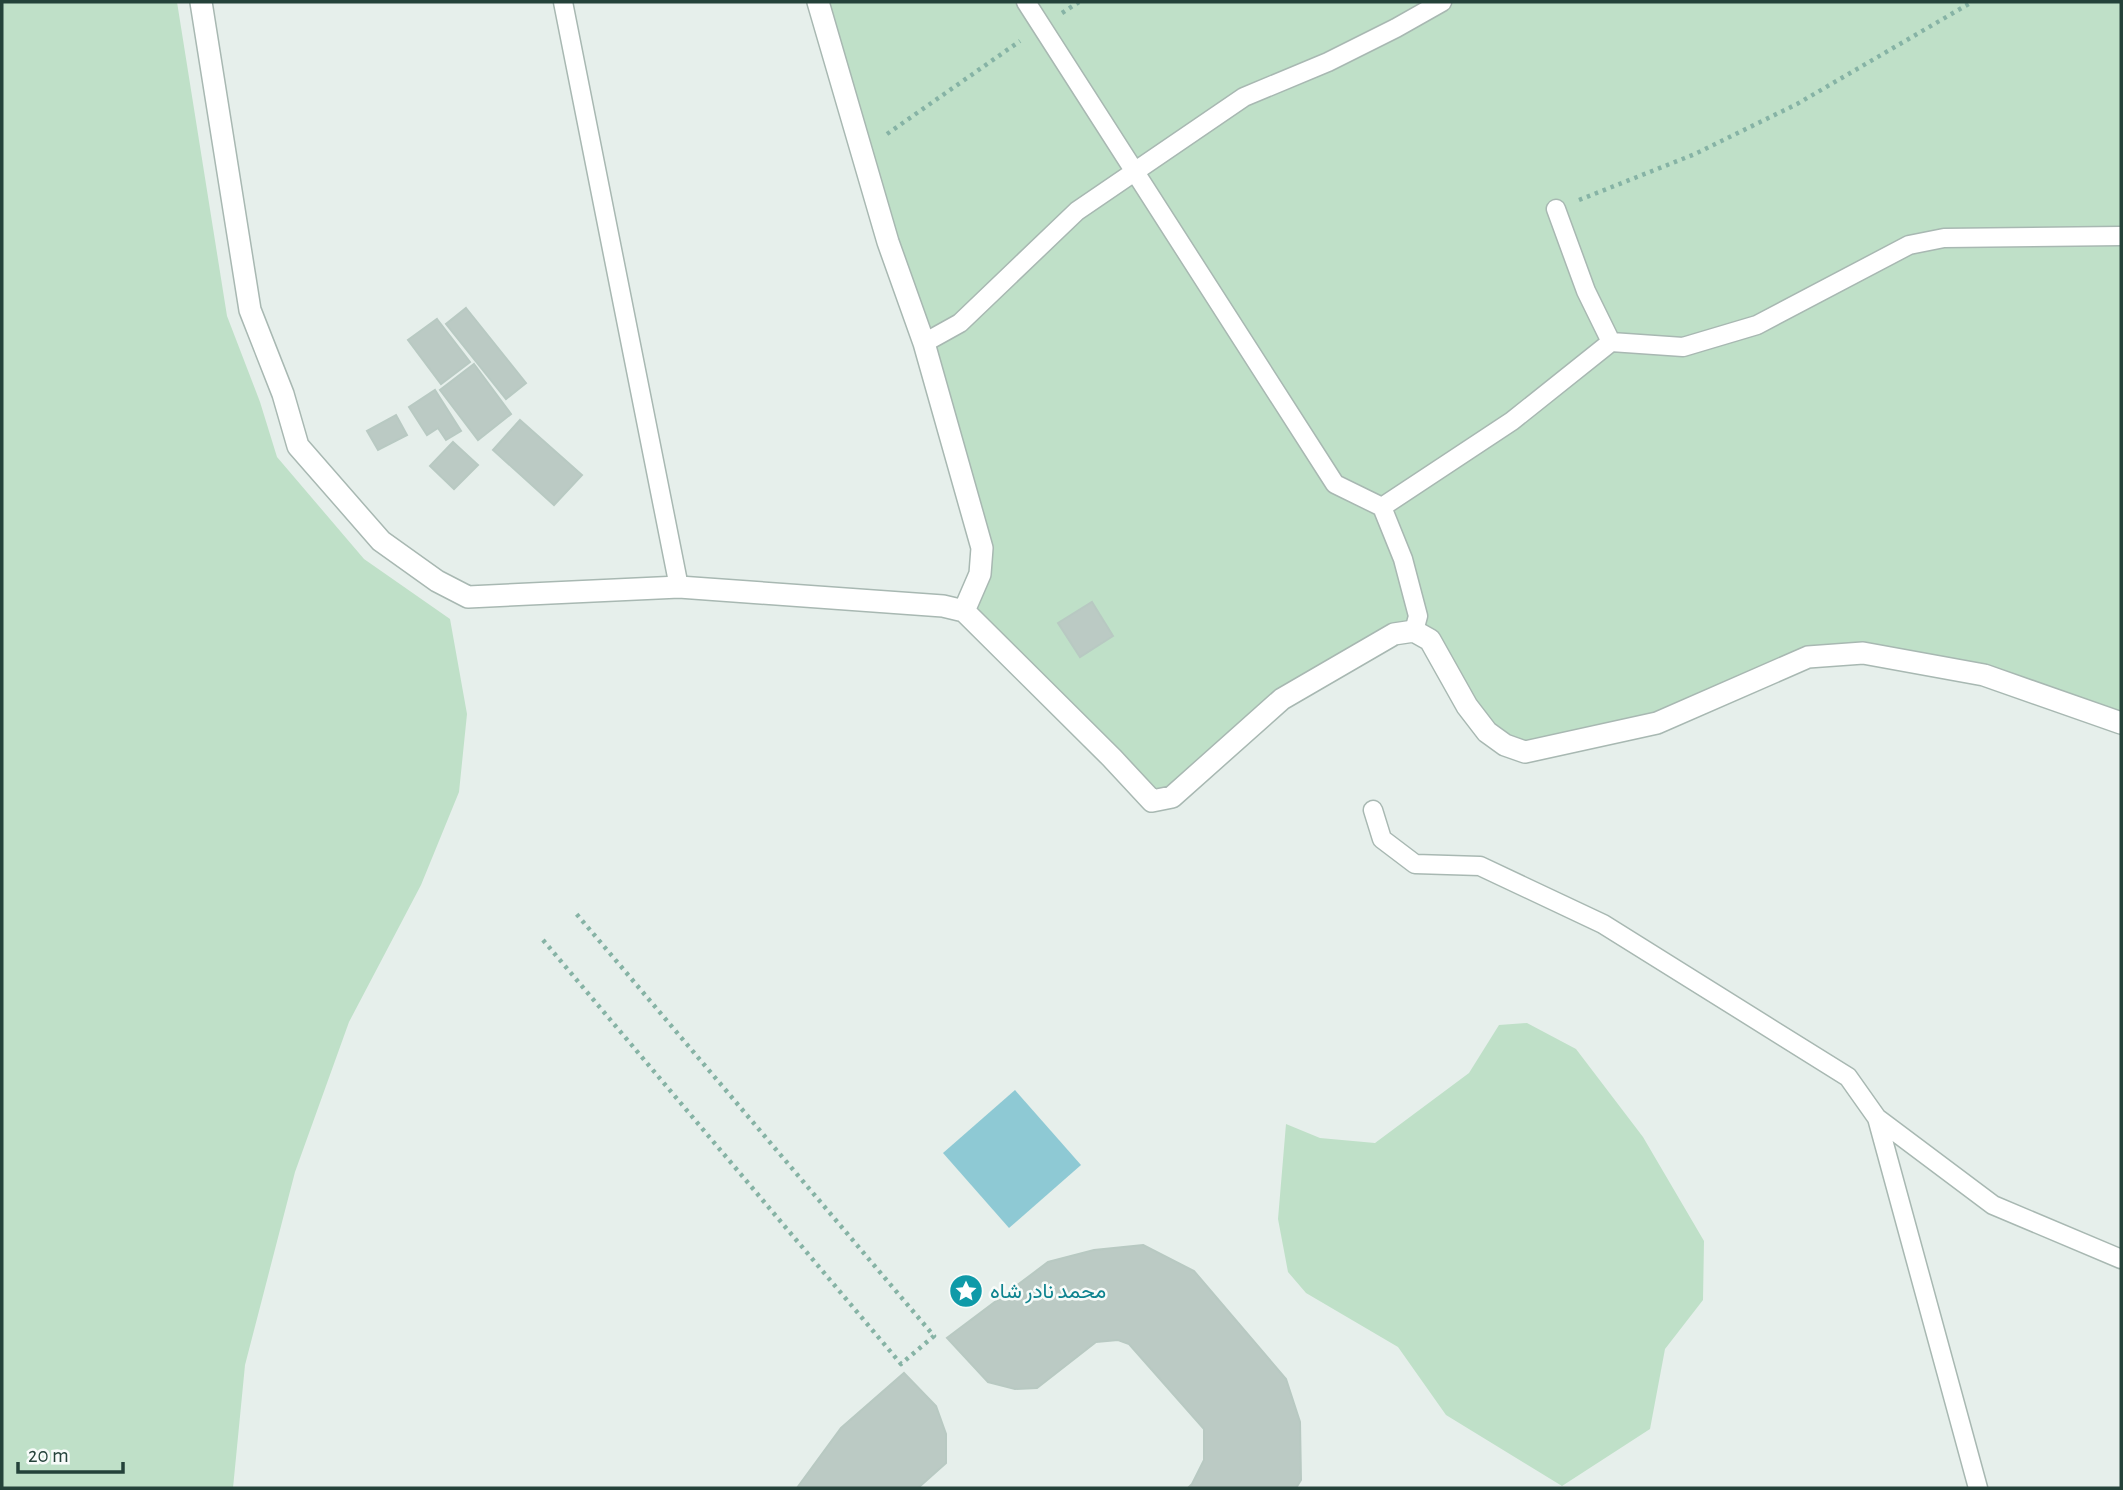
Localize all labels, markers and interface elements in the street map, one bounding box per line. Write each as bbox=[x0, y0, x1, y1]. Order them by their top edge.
place icon: محمد نادر شاه bbox=[947, 1272, 985, 1310]
place label: محمد نادر شاه bbox=[990, 1281, 1106, 1304]
scale bar bbox=[18, 1430, 122, 1474]
text: 20 m bbox=[28, 1445, 69, 1466]

